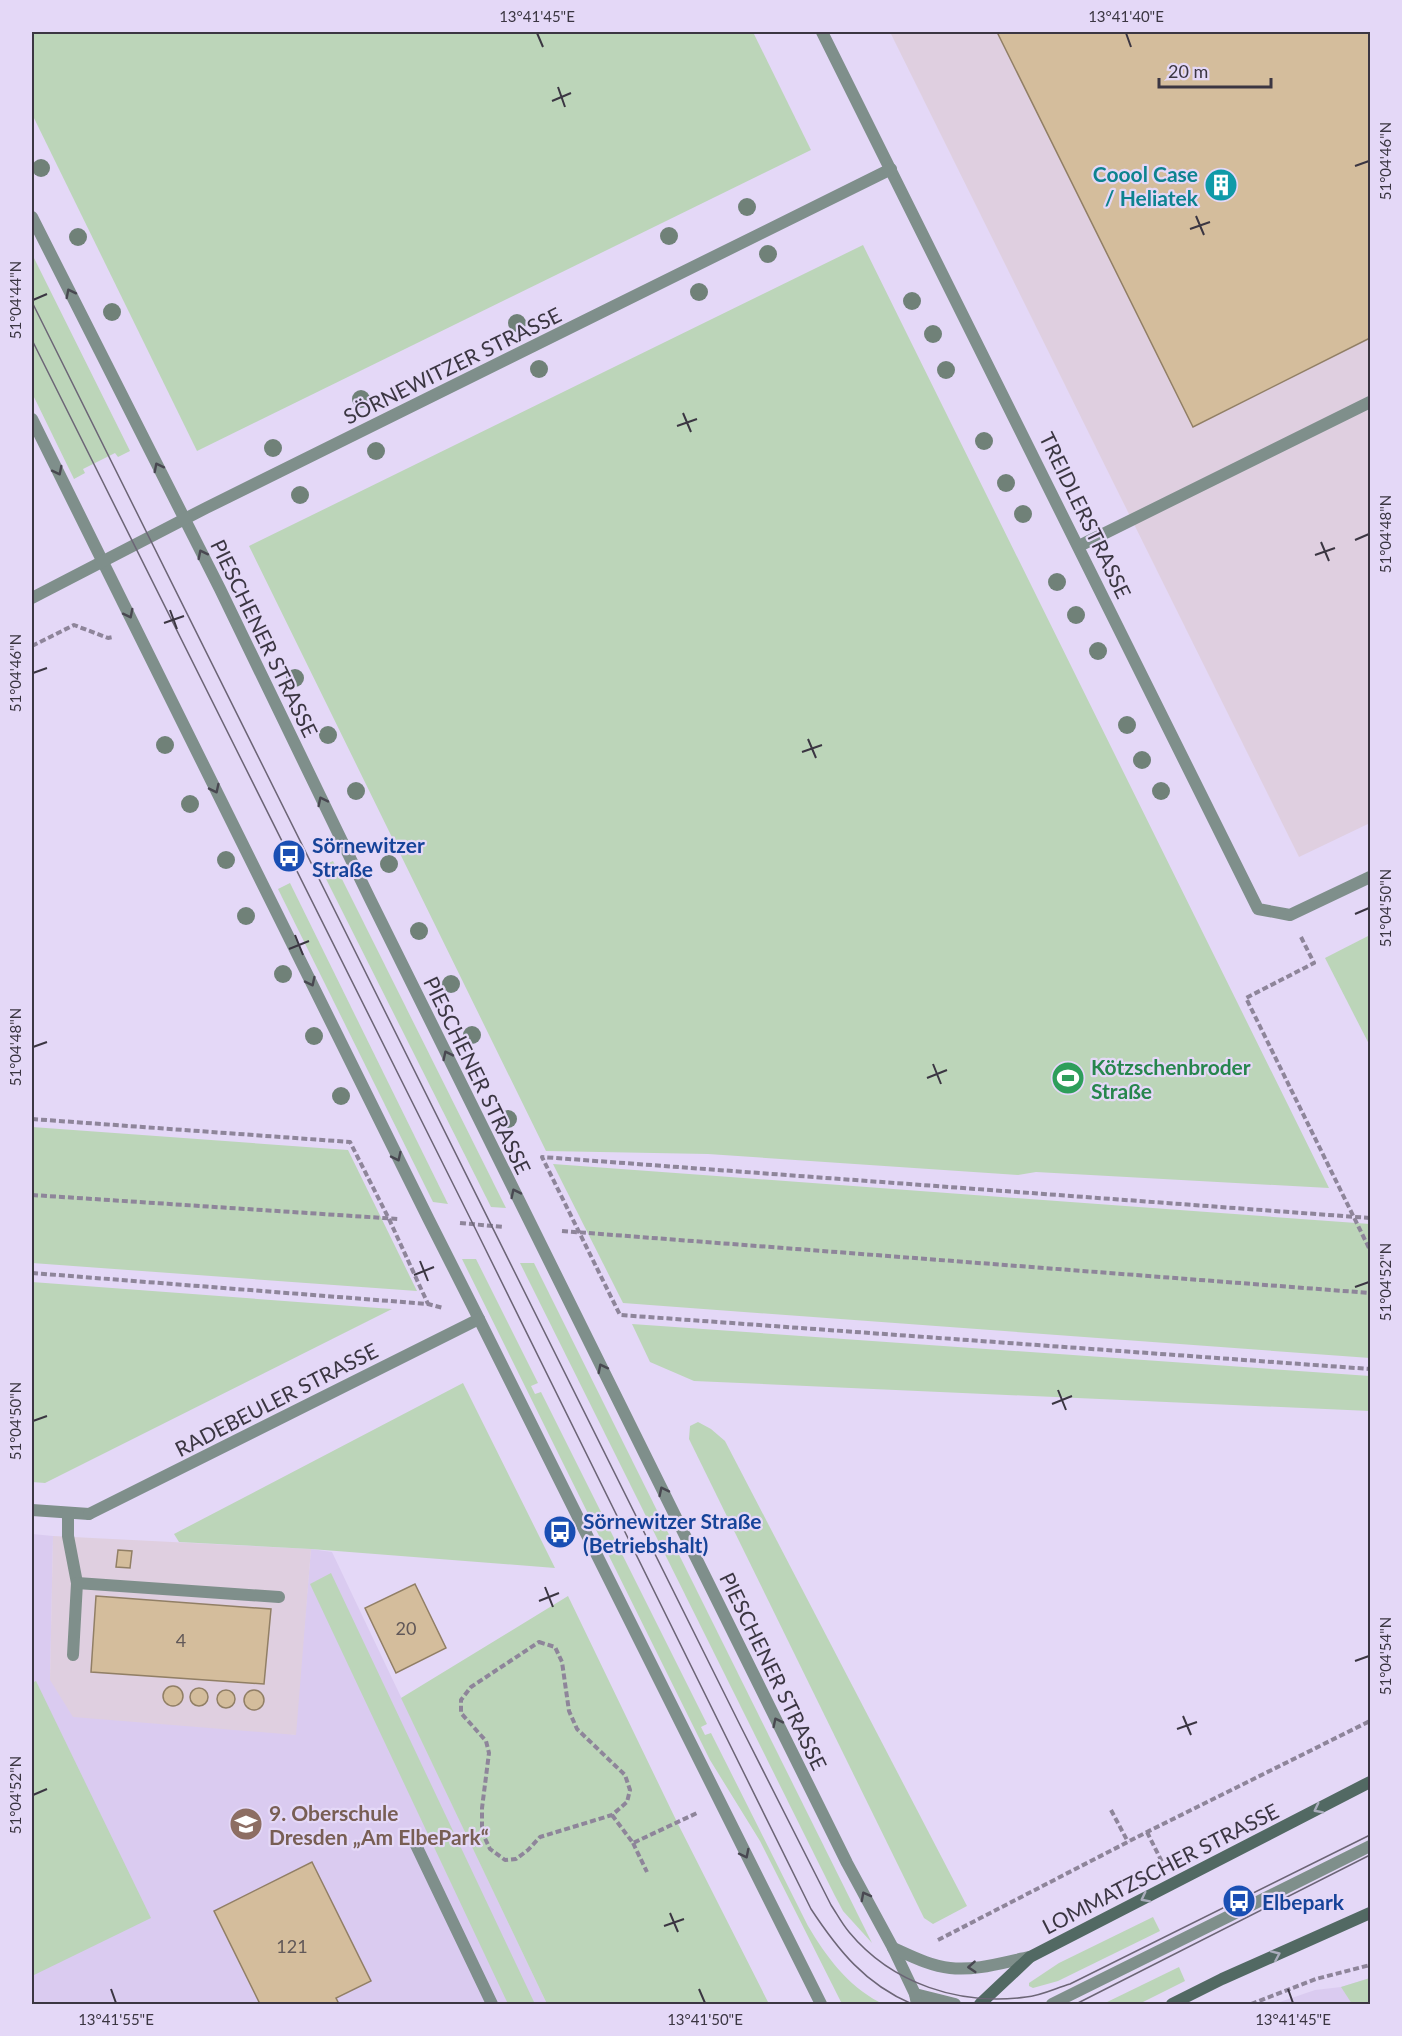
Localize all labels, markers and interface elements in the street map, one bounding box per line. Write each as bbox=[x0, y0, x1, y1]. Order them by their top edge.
text: 13°41'45"E bbox=[499, 7, 575, 25]
text: 13°41'40"E bbox=[1088, 7, 1164, 25]
scale bar bbox=[1159, 51, 1272, 89]
text: 20 m bbox=[1168, 60, 1208, 82]
text: 51°04'46"N bbox=[1376, 122, 1394, 200]
place label: Coool Case / Heliatek bbox=[1093, 161, 1199, 210]
building icon: Coool Case / Heliatek bbox=[1203, 167, 1239, 203]
text: 51°04'44"N bbox=[6, 261, 24, 339]
one-way arrow bbox=[66, 289, 77, 300]
street label: SÖRNEWITZER STRASSE bbox=[339, 301, 565, 429]
street label: TREIDLERSTRASSE bbox=[1035, 428, 1137, 602]
one-way arrow bbox=[154, 463, 165, 474]
one-way arrow bbox=[50, 465, 62, 476]
text: 51°04'48"N bbox=[1376, 495, 1394, 573]
street label: PIESCHENER STRASSE bbox=[206, 535, 324, 741]
one-way arrow bbox=[198, 550, 210, 561]
one-way arrow bbox=[122, 607, 133, 618]
text: 51°04'46"N bbox=[6, 634, 24, 712]
one-way arrow bbox=[208, 783, 219, 793]
one-way arrow bbox=[318, 796, 330, 807]
place label: Sörnewitzer Straße bbox=[312, 832, 425, 881]
bus stop icon: Sörnewitzer Straße bbox=[271, 838, 307, 874]
text: 51°04'50"N bbox=[1376, 869, 1394, 947]
street label: PIESCHENER STRASSE bbox=[419, 972, 537, 1178]
one-way arrow bbox=[303, 976, 315, 987]
text: 51°04'48"N bbox=[6, 1008, 24, 1086]
one-way arrow bbox=[443, 1051, 454, 1062]
place label: Kötzschenbroder Straße bbox=[1091, 1054, 1251, 1103]
sports icon: Kötzschenbroder Straße bbox=[1050, 1060, 1086, 1096]
one-way arrow bbox=[390, 1151, 402, 1162]
one-way arrow bbox=[511, 1189, 522, 1200]
text: 51°04'52"N bbox=[1376, 1243, 1394, 1321]
street label: RADEBEULER STRASSE bbox=[170, 1337, 382, 1461]
one-way arrow bbox=[598, 1364, 609, 1374]
text: 51°04'50"N bbox=[6, 1382, 24, 1460]
one-way arrow bbox=[659, 1486, 670, 1497]
place label: Sörnewitzer Straße (Betriebshalt) bbox=[583, 1508, 762, 1557]
bus stop icon: Sörnewitzer Straße (Betriebshalt) bbox=[542, 1514, 578, 1550]
street label: PIESCHENER STRASSE bbox=[715, 1568, 833, 1774]
house number: 20 bbox=[396, 1617, 416, 1639]
text: 51°04'54"N bbox=[1376, 1617, 1394, 1695]
house number: 4 bbox=[176, 1629, 186, 1651]
one-way arrow bbox=[773, 1718, 785, 1729]
text: 51°04'52"N bbox=[6, 1756, 24, 1834]
street label: LOMMATZSCHER STRASSE bbox=[1038, 1797, 1282, 1939]
place label: 9. Oberschule Dresden „Am ElbePark“ bbox=[269, 1800, 489, 1849]
one-way arrow bbox=[1314, 1802, 1325, 1813]
school or university icon: 9. Oberschule Dresden „Am ElbePark“ bbox=[228, 1806, 264, 1842]
one-way arrow bbox=[738, 1848, 750, 1859]
bus stop icon: Elbepark bbox=[1221, 1883, 1257, 1919]
place label: Elbepark bbox=[1262, 1889, 1345, 1914]
one-way arrow bbox=[1140, 1890, 1151, 1902]
one-way arrow bbox=[861, 1892, 872, 1903]
house number: 121 bbox=[276, 1935, 308, 1957]
one-way arrow bbox=[1269, 1951, 1280, 1963]
one-way arrow bbox=[968, 1960, 977, 1973]
text: 13°41'55"E bbox=[78, 2010, 154, 2028]
text: 13°41'50"E bbox=[667, 2010, 743, 2028]
text: 13°41'45"E bbox=[1255, 2010, 1331, 2028]

